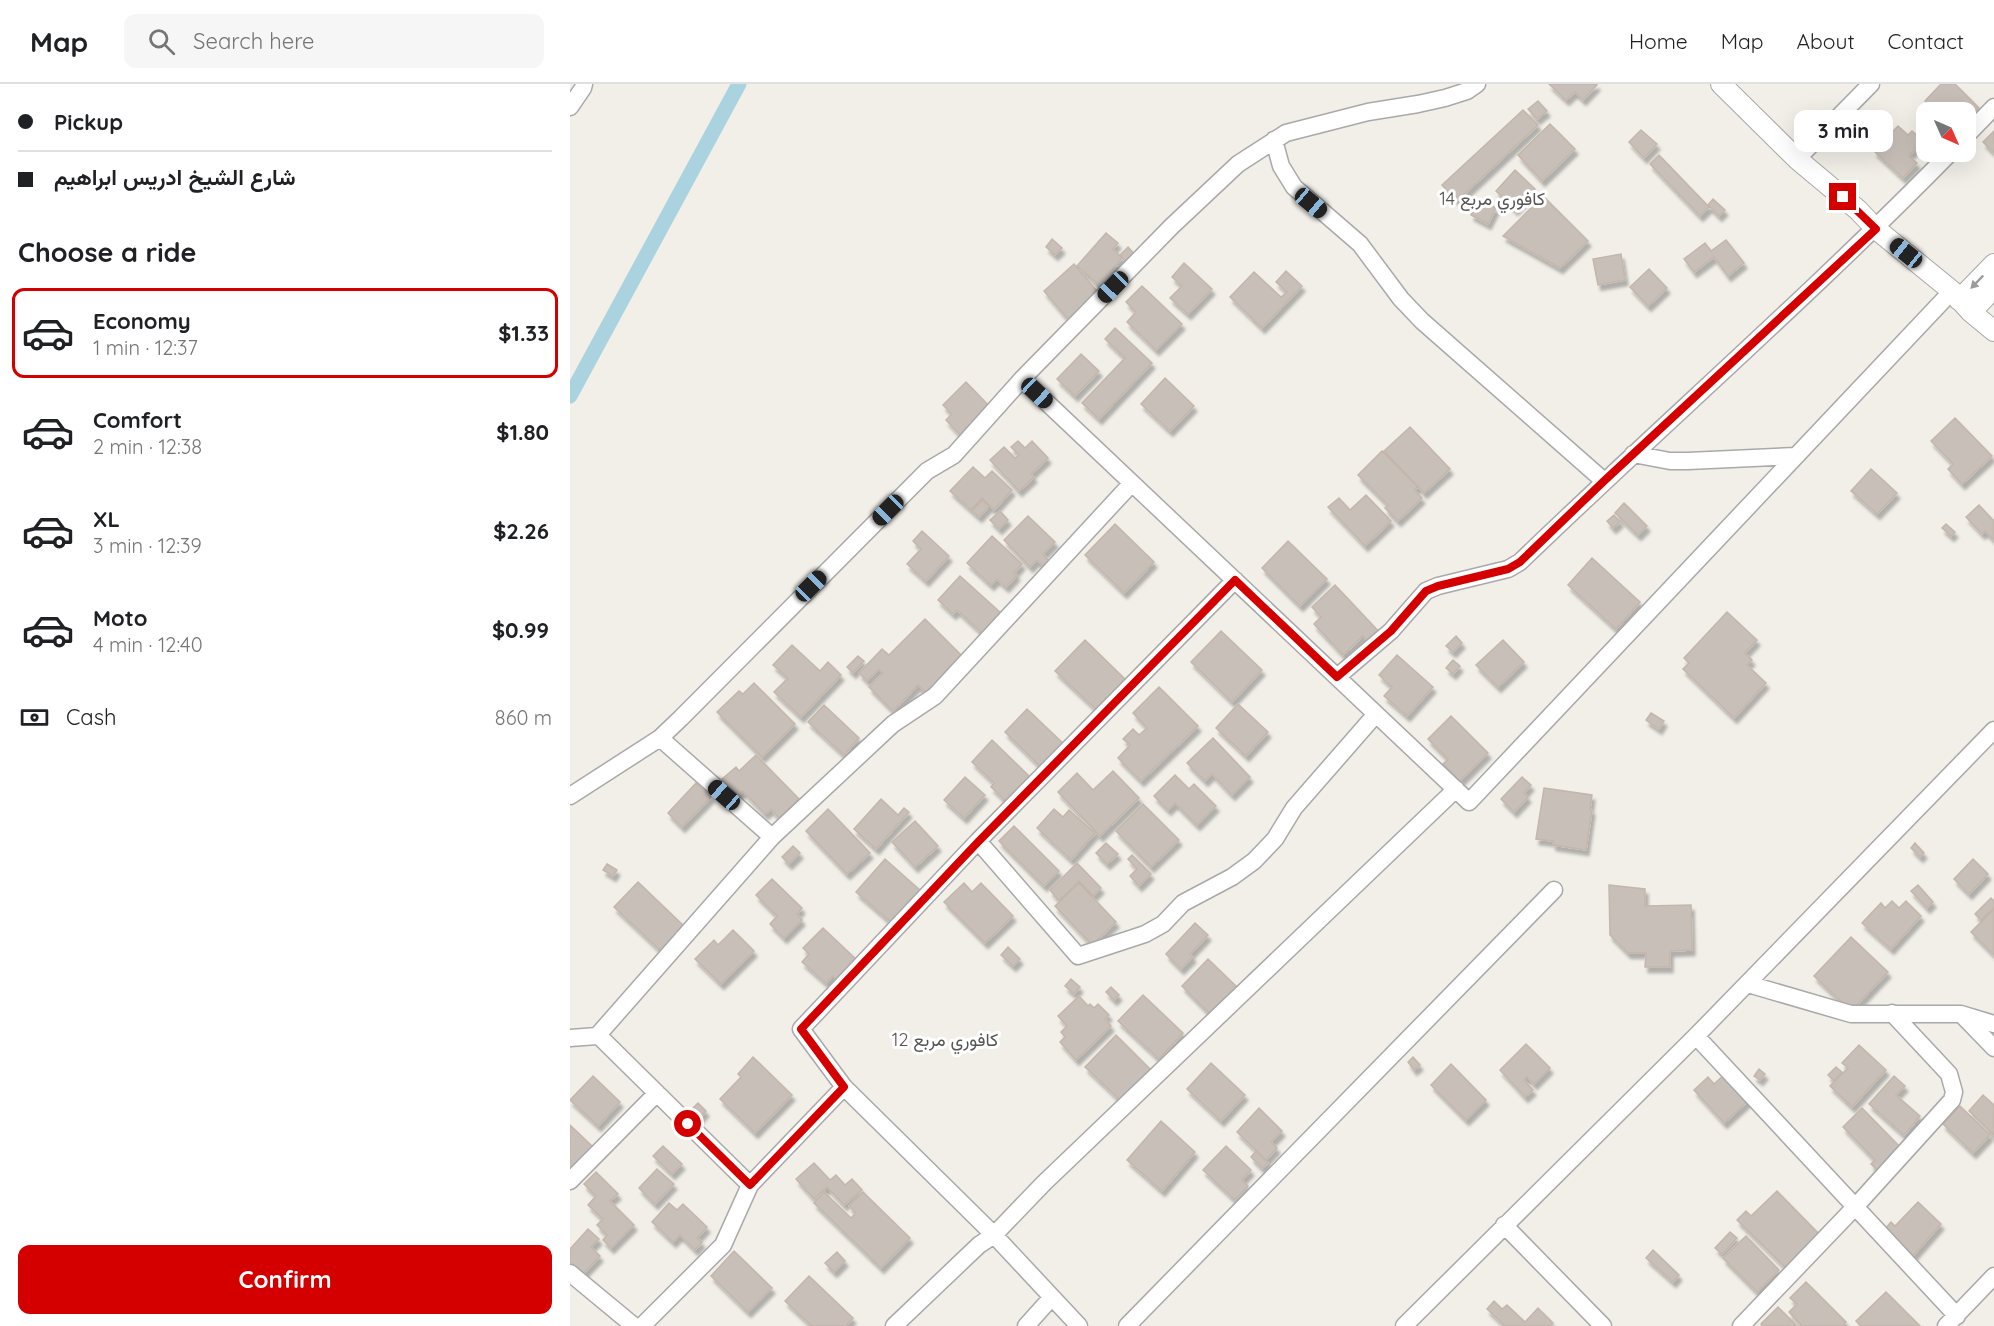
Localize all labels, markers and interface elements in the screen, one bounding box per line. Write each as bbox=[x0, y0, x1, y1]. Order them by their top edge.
search box bbox=[124, 14, 544, 68]
text: Map bbox=[30, 24, 88, 59]
icon: search bbox=[145, 25, 178, 58]
text: Search here bbox=[193, 27, 315, 55]
text: Home bbox=[1629, 28, 1688, 54]
text: Map bbox=[1721, 28, 1764, 54]
text: About bbox=[1797, 28, 1855, 54]
text: Contact bbox=[1888, 28, 1964, 54]
north arrow bbox=[1916, 102, 1976, 162]
map controls bbox=[1916, 102, 1976, 162]
text: Pickup bbox=[54, 108, 123, 136]
callout: 3 min bbox=[1794, 110, 1892, 152]
text: 3 min bbox=[1818, 118, 1869, 143]
text: شارع الشيخ ادريس ابراهيم bbox=[54, 163, 296, 191]
route end bbox=[1829, 183, 1856, 210]
car bbox=[1291, 185, 1331, 221]
district label: كافوري مربع 14 bbox=[1439, 187, 1545, 214]
text: Choose a ride bbox=[18, 235, 196, 269]
car bbox=[1886, 235, 1926, 271]
car bbox=[1094, 268, 1132, 306]
one-way arrow bbox=[1970, 274, 1984, 288]
icon: car bbox=[21, 306, 75, 360]
text: Economy bbox=[93, 307, 191, 335]
text: $1.33 bbox=[498, 319, 549, 347]
text: 1 min · 12:37 bbox=[93, 335, 198, 360]
car bbox=[1018, 374, 1056, 412]
icon: car bbox=[21, 405, 75, 459]
text: Comfort bbox=[93, 406, 182, 434]
text: $1.80 bbox=[496, 418, 549, 446]
text: 2 min · 12:38 bbox=[93, 434, 202, 459]
car bbox=[869, 491, 907, 529]
icon: car bbox=[21, 504, 75, 558]
text: XL bbox=[93, 505, 120, 533]
text: $2.26 bbox=[493, 517, 549, 545]
text: 3 min · 12:39 bbox=[93, 533, 202, 558]
car bbox=[792, 567, 830, 605]
icon: car bbox=[21, 603, 75, 657]
text: Moto bbox=[93, 604, 147, 632]
text: $0.99 bbox=[492, 616, 549, 644]
text: 4 min · 12:40 bbox=[93, 632, 203, 657]
icon: cash bbox=[18, 701, 51, 734]
text: Cash bbox=[66, 703, 117, 731]
text: 860 m bbox=[495, 705, 552, 730]
car bbox=[705, 776, 743, 814]
district label: كافوري مربع 12 bbox=[892, 1028, 998, 1055]
route start bbox=[674, 1110, 701, 1137]
button: Confirm bbox=[18, 1245, 552, 1314]

